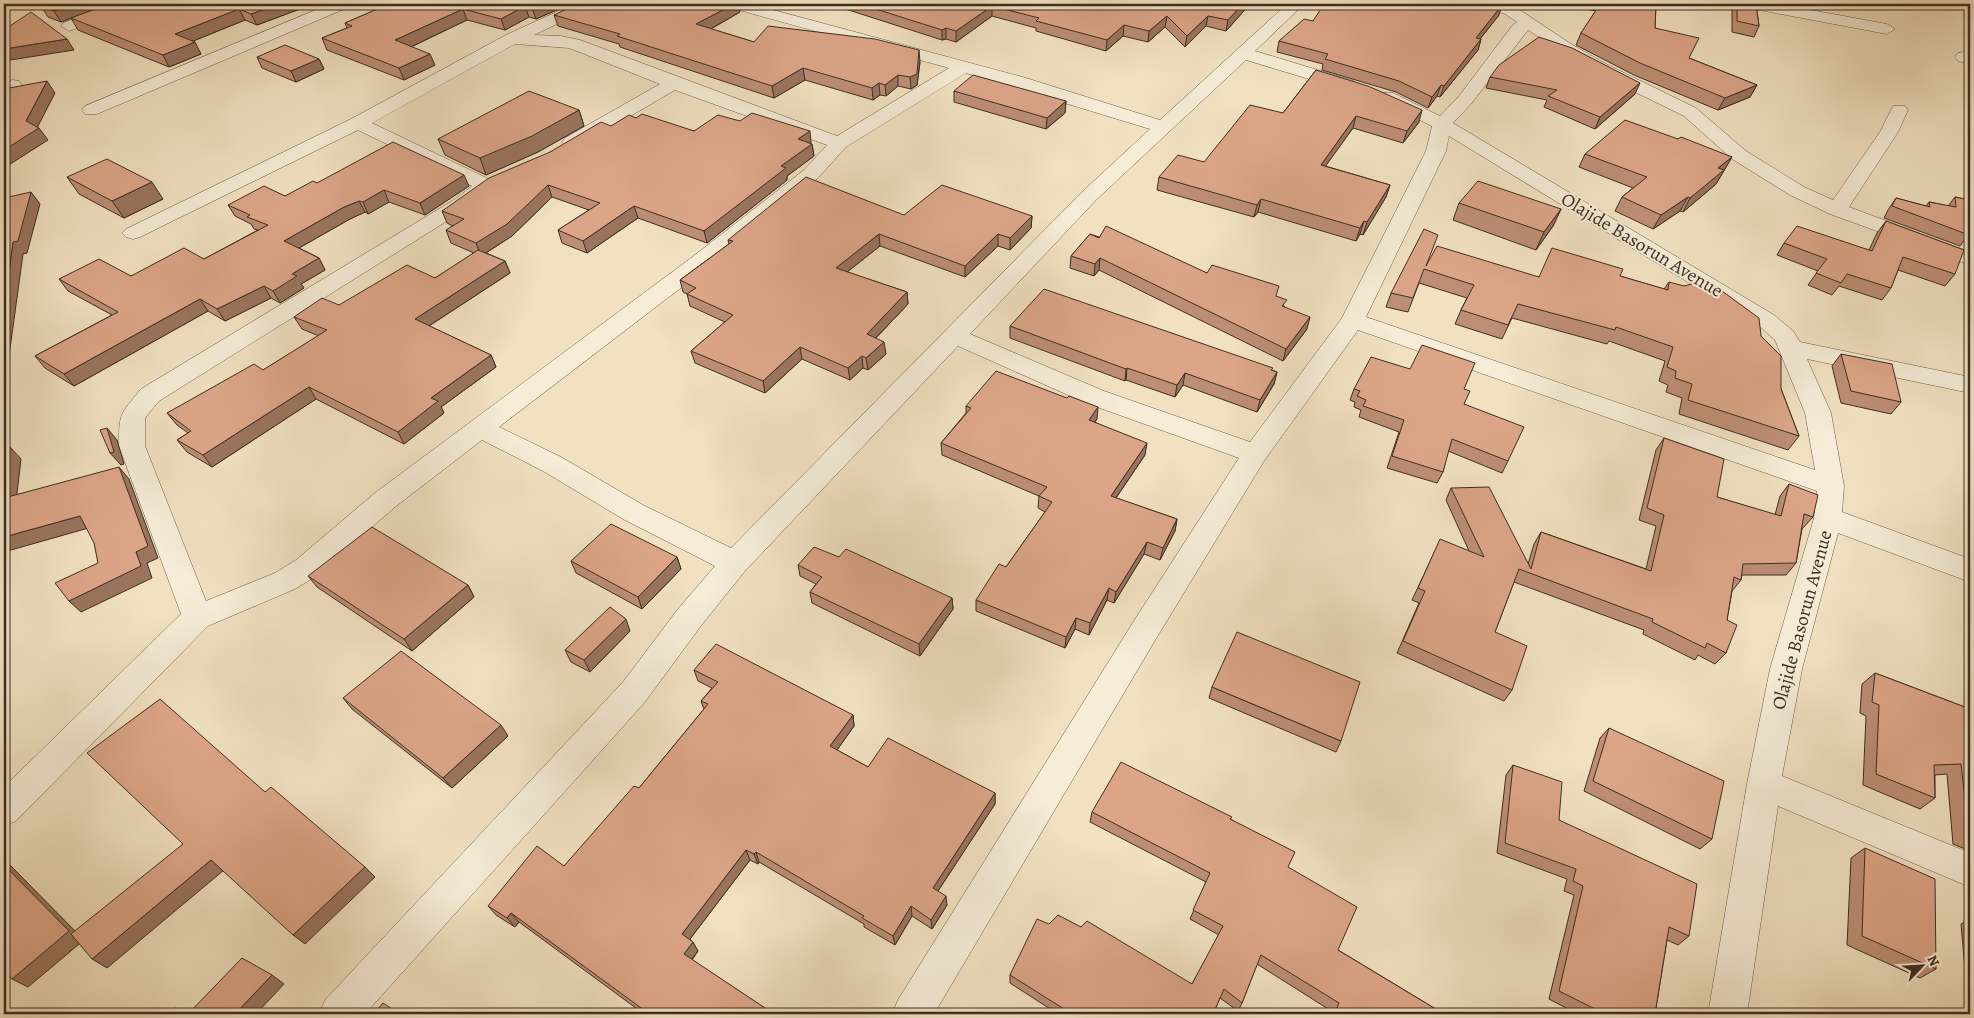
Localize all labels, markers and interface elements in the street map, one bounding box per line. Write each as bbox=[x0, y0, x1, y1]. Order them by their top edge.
street label: Olajide Basorun Avenue bbox=[1556, 186, 1728, 304]
street label: Olajide Basorun Avenue bbox=[1766, 527, 1838, 713]
north arrow bbox=[1896, 940, 1946, 990]
text: N bbox=[1923, 952, 1944, 969]

